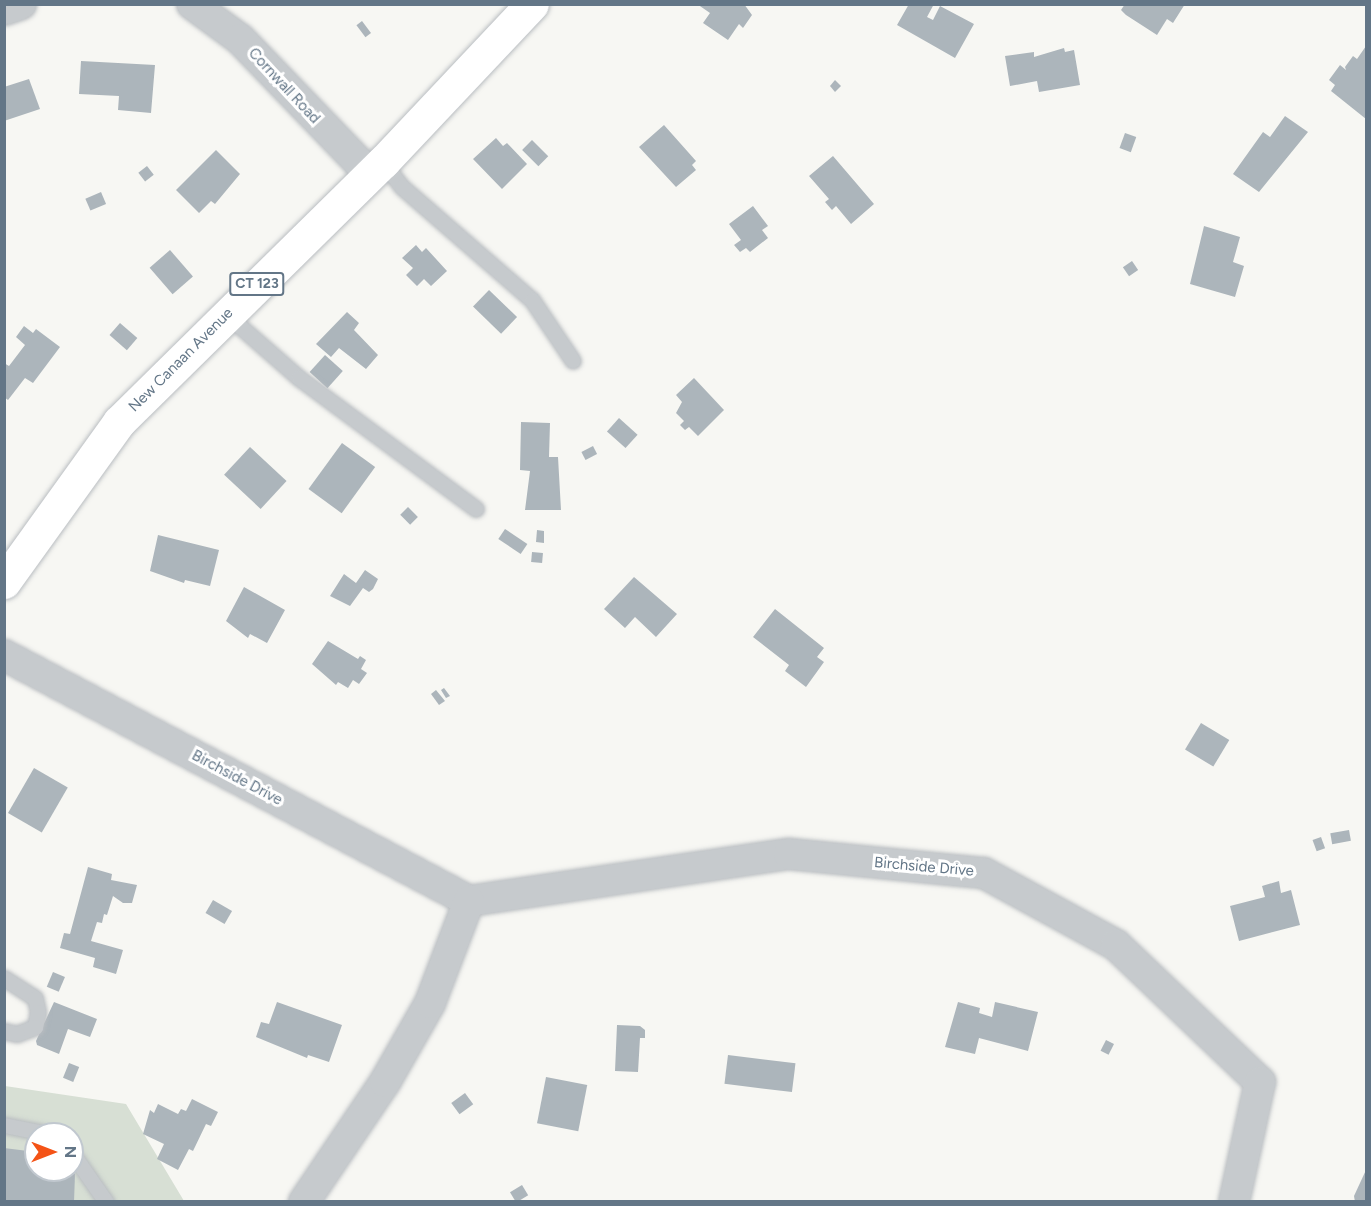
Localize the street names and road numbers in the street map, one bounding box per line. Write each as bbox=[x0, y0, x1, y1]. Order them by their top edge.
street label: Cornwall Road bbox=[244, 44, 324, 128]
road number: CT 123 bbox=[228, 273, 286, 295]
street label: New Canaan Avenue bbox=[125, 304, 237, 416]
street label: Birchside Drive bbox=[189, 747, 285, 809]
street label: Birchside Drive bbox=[873, 854, 975, 880]

